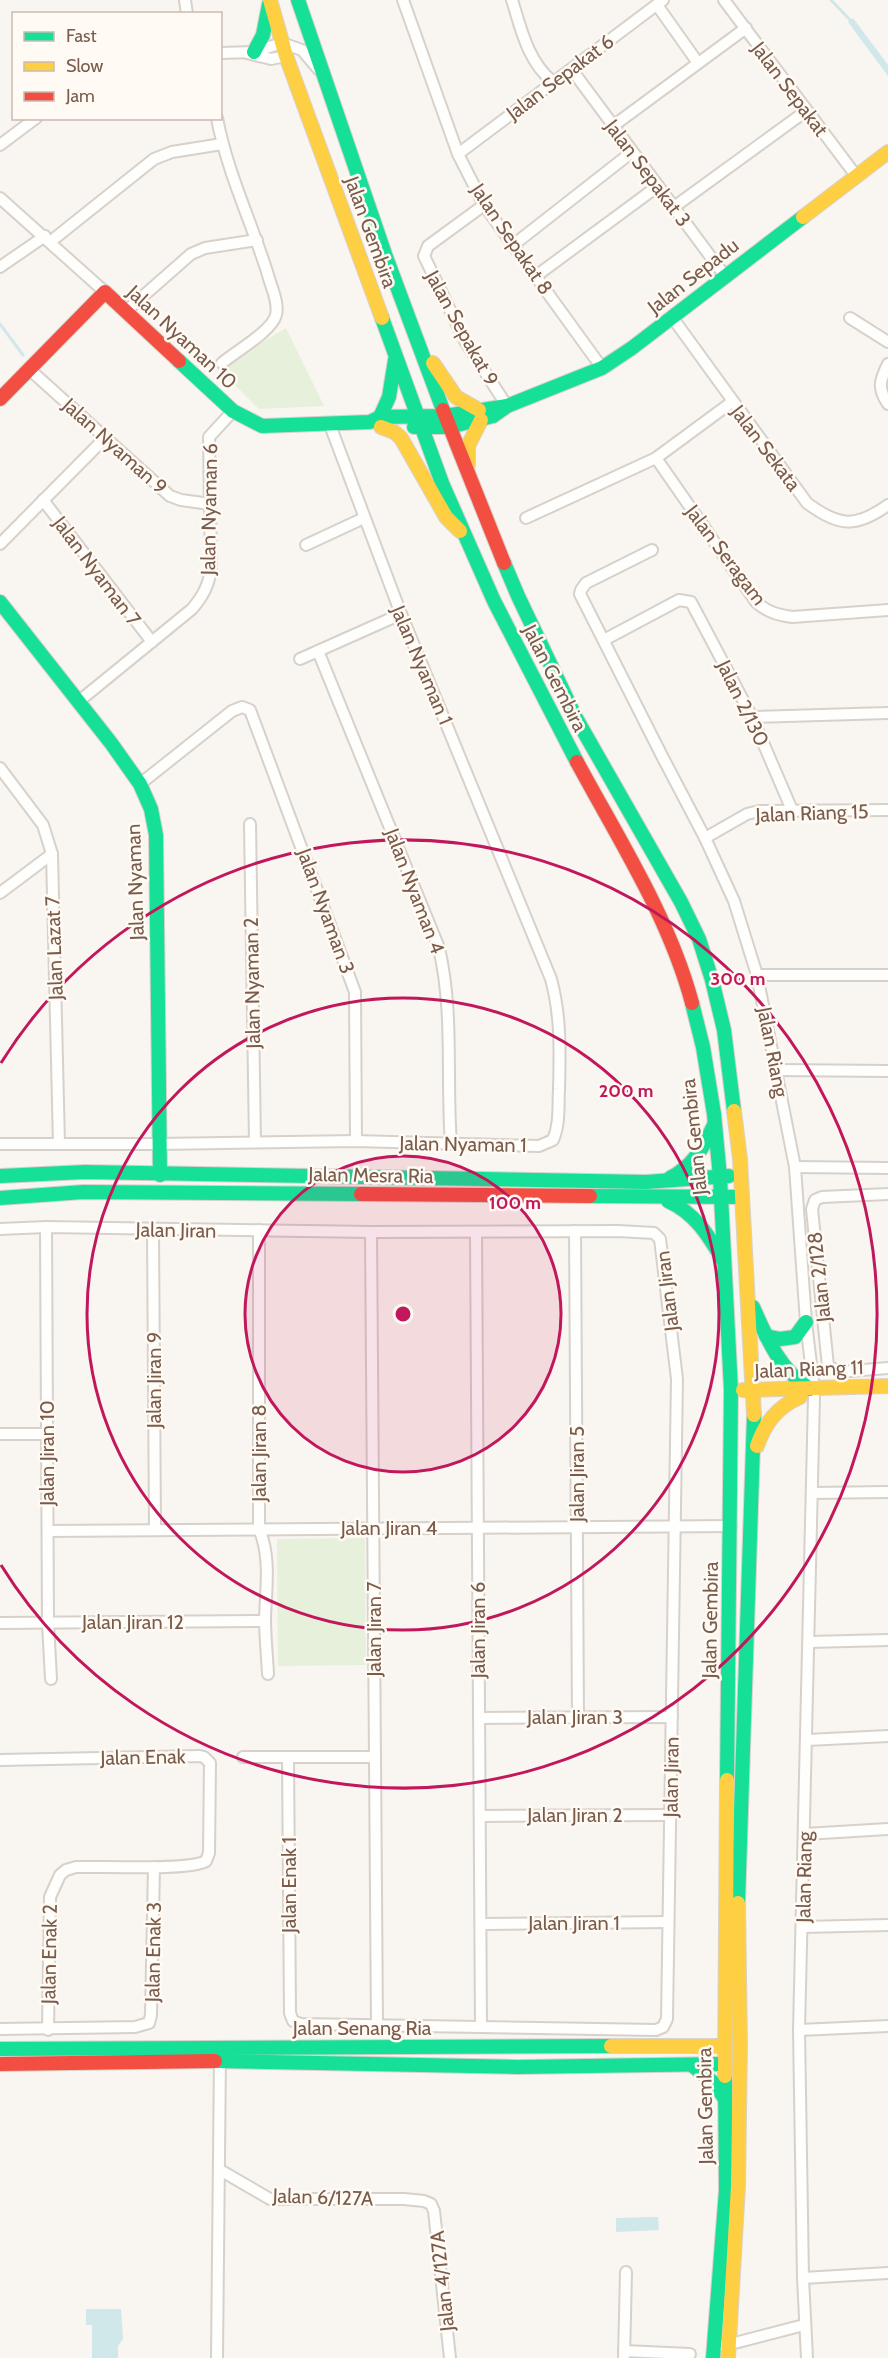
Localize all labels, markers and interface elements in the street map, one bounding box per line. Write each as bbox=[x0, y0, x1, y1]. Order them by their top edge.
legend bbox=[12, 12, 222, 120]
text: Fast bbox=[66, 25, 97, 47]
street label: Jalan Sepakat 6 bbox=[501, 29, 618, 126]
street label: Jalan Sepakat bbox=[746, 36, 833, 141]
text: Slow bbox=[66, 55, 103, 77]
text: Jam bbox=[65, 85, 95, 107]
street label: Jalan Sepakat 3 bbox=[599, 114, 696, 231]
street label: Jalan Gembira bbox=[339, 172, 402, 291]
street label: Jalan Sepakat 8 bbox=[465, 178, 558, 299]
street label: Jalan Sepadu bbox=[642, 233, 743, 320]
street label: Jalan Sepakat 9 bbox=[420, 265, 504, 390]
street label: Jalan Nyaman 10 bbox=[121, 279, 242, 394]
street label: Jalan Nyaman 9 bbox=[57, 392, 172, 499]
street label: Jalan Sekata bbox=[725, 400, 806, 496]
street label: Jalan Nyaman 6 bbox=[196, 443, 222, 576]
street label: Jalan Seragam bbox=[680, 499, 771, 610]
street label: Jalan Nyaman 7 bbox=[47, 511, 146, 630]
street label: Jalan Nyaman 1 bbox=[386, 601, 458, 728]
street label: Jalan Gembira bbox=[517, 620, 592, 736]
street label: Jalan 2/130 bbox=[711, 655, 774, 750]
street label: Jalan Riang 15 bbox=[754, 799, 869, 827]
street label: Jalan Nyaman bbox=[121, 823, 149, 942]
street label: Jalan Nyaman 4 bbox=[380, 824, 450, 957]
street label: Jalan Nyaman 3 bbox=[292, 844, 360, 977]
street label: Jalan Lazat 7 bbox=[40, 895, 68, 1002]
street label: Jalan Nyaman 2 bbox=[239, 917, 265, 1050]
text: 300 m bbox=[711, 968, 765, 990]
street label: Jalan Riang bbox=[752, 1004, 794, 1100]
street label: Jalan Gembira bbox=[676, 1077, 712, 1197]
text: 200 m bbox=[599, 1080, 653, 1102]
street label: Jalan Nyaman 1 bbox=[398, 1131, 527, 1157]
street label: Jalan Mesra Ria bbox=[307, 1162, 434, 1188]
text: 100 m bbox=[489, 1192, 541, 1214]
street label: Jalan Jiran bbox=[134, 1217, 217, 1243]
street label: Jalan 2/128 bbox=[802, 1231, 836, 1324]
street label: Jalan Jiran bbox=[650, 1250, 684, 1333]
centre of rings bbox=[393, 1304, 413, 1324]
street label: Jalan Jiran 9 bbox=[142, 1332, 166, 1429]
street label: Jalan Riang 11 bbox=[753, 1355, 864, 1383]
street label: Jalan Jiran 10 bbox=[35, 1400, 59, 1507]
street label: Jalan Jiran 8 bbox=[247, 1404, 271, 1503]
street label: Jalan Jiran 5 bbox=[565, 1426, 589, 1523]
street label: Jalan Jiran 4 bbox=[340, 1516, 438, 1540]
street label: Jalan Gembira bbox=[697, 1561, 723, 1680]
street label: Jalan Jiran 7 bbox=[362, 1581, 386, 1678]
street label: Jalan Jiran 6 bbox=[466, 1582, 490, 1679]
street label: Jalan Jiran 12 bbox=[81, 1610, 184, 1634]
street label: Jalan Jiran 3 bbox=[526, 1705, 623, 1729]
street label: Jalan Jiran bbox=[658, 1736, 684, 1819]
street label: Jalan Enak bbox=[99, 1744, 186, 1770]
street label: Jalan Jiran 2 bbox=[526, 1803, 623, 1827]
street label: Jalan Riang bbox=[791, 1830, 817, 1924]
street label: Jalan Enak 1 bbox=[277, 1837, 301, 1934]
street label: Jalan Enak 3 bbox=[140, 1902, 166, 2003]
street label: Jalan Enak 2 bbox=[36, 1904, 62, 2005]
street label: Jalan Jiran 1 bbox=[527, 1911, 620, 1935]
street label: Jalan Senang Ria bbox=[292, 2016, 432, 2040]
street label: Jalan Gembira bbox=[692, 2047, 718, 2166]
street label: Jalan 6/127A bbox=[271, 2183, 374, 2211]
street label: Jalan 4/127A bbox=[425, 2229, 459, 2333]

